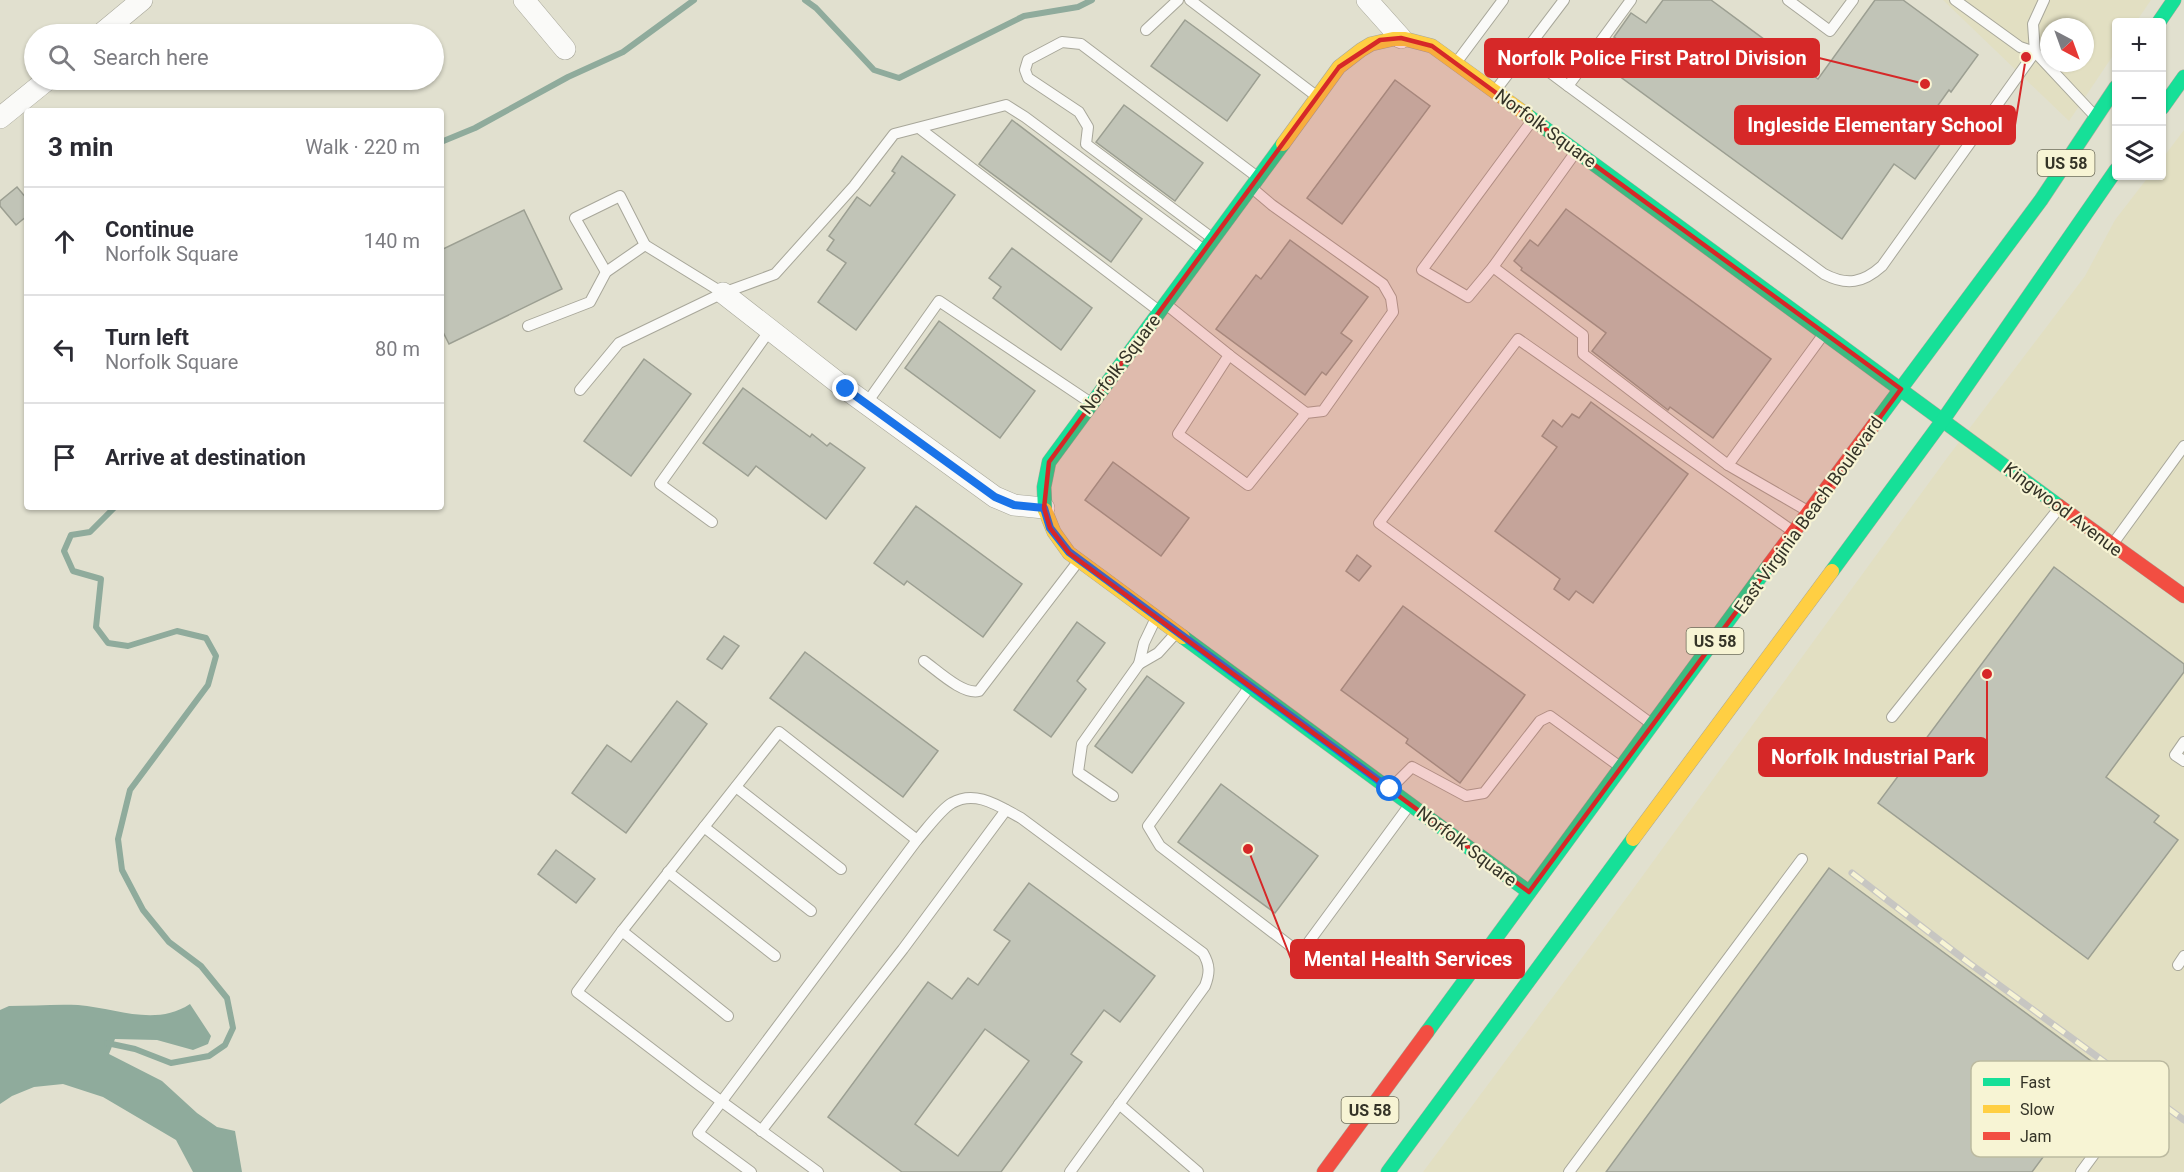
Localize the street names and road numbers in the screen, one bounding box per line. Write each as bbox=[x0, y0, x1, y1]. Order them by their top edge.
street label: Norfolk Square bbox=[1491, 84, 1601, 172]
road number: US 58 bbox=[2038, 150, 2094, 176]
street label: Norfolk Square bbox=[1076, 310, 1164, 418]
street label: East Virginia Beach Boulevard bbox=[1729, 412, 1887, 618]
street label: Kingwood Avenue bbox=[1999, 458, 2127, 560]
road number: US 58 bbox=[1686, 628, 1744, 654]
street label: Norfolk Square bbox=[1413, 802, 1521, 890]
road number: US 58 bbox=[1342, 1097, 1398, 1123]

